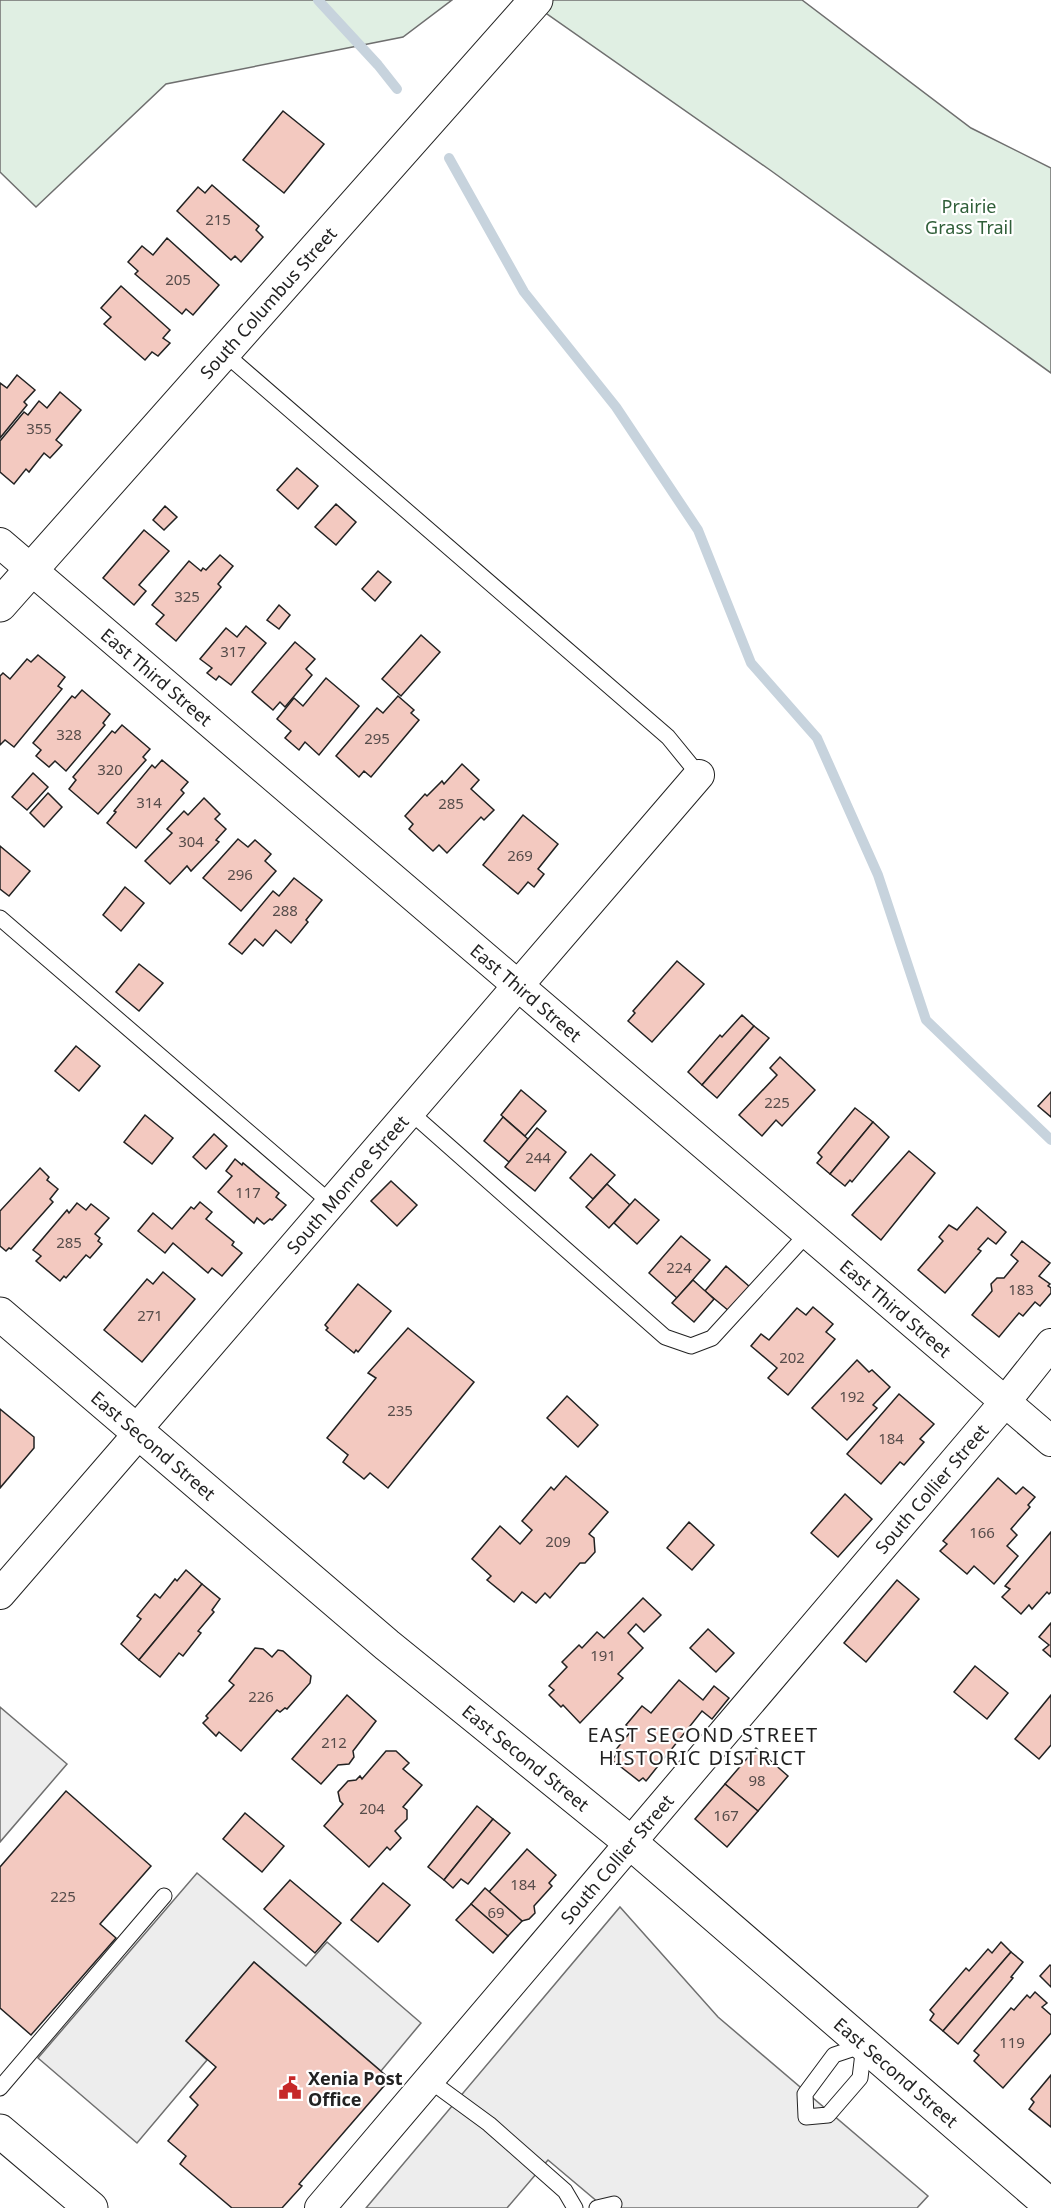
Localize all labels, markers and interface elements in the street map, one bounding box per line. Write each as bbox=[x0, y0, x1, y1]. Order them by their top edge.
park label: Prairie Grass Trail bbox=[925, 194, 1013, 239]
house number: 215 bbox=[205, 209, 231, 229]
street label: South Columbus Street bbox=[194, 221, 342, 384]
house number: 205 bbox=[165, 269, 191, 289]
house number: 355 bbox=[26, 418, 52, 438]
house number: 325 bbox=[174, 586, 200, 606]
street label: East Third Street bbox=[96, 623, 218, 731]
house number: 317 bbox=[220, 641, 246, 661]
house number: 328 bbox=[56, 724, 82, 744]
house number: 295 bbox=[364, 728, 390, 748]
house number: 320 bbox=[97, 759, 123, 779]
house number: 314 bbox=[136, 792, 162, 812]
house number: 285 bbox=[438, 793, 464, 813]
house number: 304 bbox=[178, 831, 204, 851]
house number: 269 bbox=[507, 845, 533, 865]
house number: 296 bbox=[227, 864, 253, 884]
house number: 288 bbox=[272, 900, 298, 920]
street label: East Third Street bbox=[466, 938, 587, 1047]
house number: 225 bbox=[764, 1092, 790, 1112]
street label: South Monroe Street bbox=[281, 1110, 414, 1259]
house number: 244 bbox=[525, 1147, 551, 1167]
house number: 117 bbox=[235, 1182, 261, 1202]
house number: 285 bbox=[56, 1232, 82, 1252]
street label: East Third Street bbox=[835, 1254, 957, 1363]
house number: 224 bbox=[666, 1257, 692, 1277]
house number: 183 bbox=[1008, 1279, 1034, 1299]
house number: 271 bbox=[137, 1305, 163, 1325]
house number: 202 bbox=[779, 1347, 805, 1367]
street label: East Second Street bbox=[86, 1385, 221, 1506]
house number: 192 bbox=[839, 1386, 865, 1406]
house number: 235 bbox=[387, 1400, 413, 1420]
street label: South Collier Street bbox=[869, 1418, 994, 1559]
house number: 184 bbox=[878, 1428, 904, 1448]
house number: 166 bbox=[969, 1522, 995, 1542]
house number: 209 bbox=[545, 1531, 571, 1551]
house number: 191 bbox=[590, 1645, 616, 1665]
house number: 226 bbox=[248, 1686, 274, 1706]
street label: East Second Street bbox=[457, 1699, 595, 1817]
district label: EAST SECOND STREET HISTORIC DISTRICT bbox=[587, 1721, 819, 1771]
house number: 212 bbox=[321, 1732, 347, 1752]
house number: 98 bbox=[748, 1770, 766, 1790]
street label: South Collier Street bbox=[555, 1789, 679, 1929]
house number: 204 bbox=[359, 1798, 385, 1818]
house number: 167 bbox=[713, 1805, 739, 1825]
house number: 184 bbox=[510, 1874, 536, 1894]
house number: 225 bbox=[50, 1886, 76, 1906]
house number: 69 bbox=[487, 1902, 505, 1922]
street label: East Second Street bbox=[829, 2012, 964, 2133]
house number: 119 bbox=[999, 2032, 1025, 2052]
place label: Xenia Post Office bbox=[308, 2066, 403, 2111]
public building icon: Xenia Post Office bbox=[277, 2075, 303, 2101]

